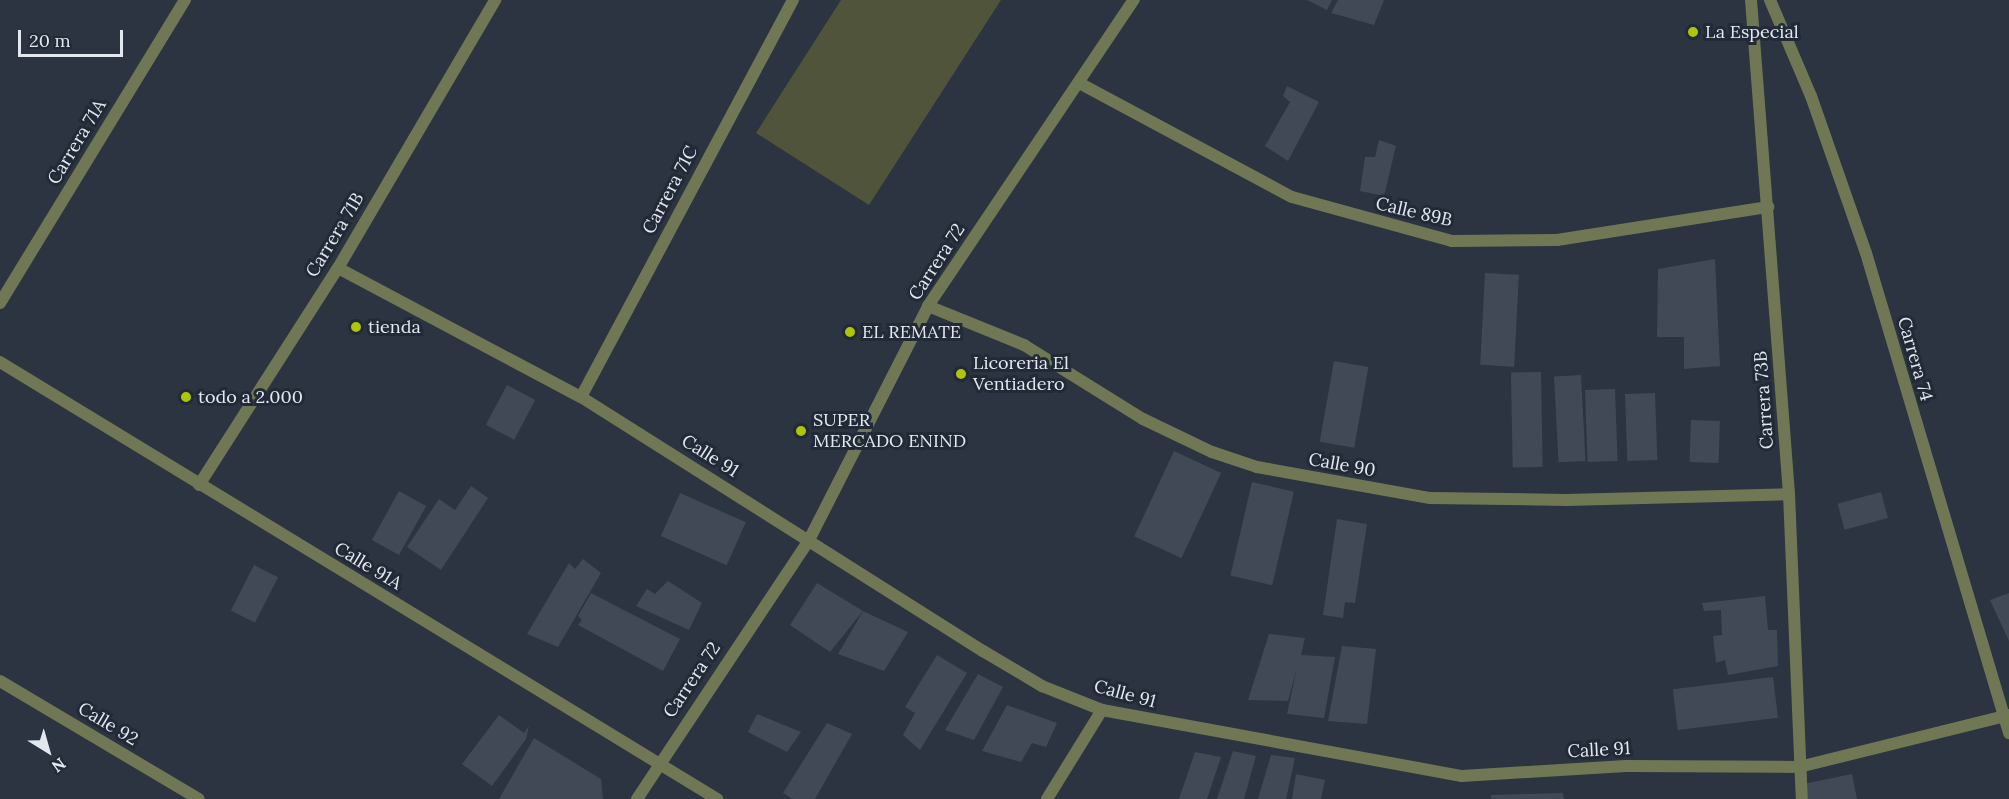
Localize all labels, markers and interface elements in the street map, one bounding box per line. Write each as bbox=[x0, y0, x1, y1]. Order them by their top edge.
scale bar bbox=[21, 18, 126, 56]
place label: La Especial bbox=[1705, 21, 1799, 43]
marker: La Especial bbox=[1686, 25, 1700, 39]
text: 20 m bbox=[29, 29, 71, 52]
street label: Carrera 71A bbox=[43, 96, 111, 188]
street label: Carrera 71C bbox=[638, 142, 702, 238]
street label: Carrera 71B bbox=[301, 189, 369, 281]
street label: Calle 89B bbox=[1374, 193, 1454, 231]
street label: Carrera 72 bbox=[904, 220, 970, 304]
street label: Carrera 74 bbox=[1893, 314, 1937, 404]
place label: tienda bbox=[368, 316, 421, 338]
marker: tienda bbox=[349, 320, 363, 334]
place label: EL REMATE bbox=[862, 321, 961, 343]
marker: EL REMATE bbox=[843, 325, 857, 339]
street label: Carrera 73B bbox=[1750, 350, 1778, 450]
place label: Licoreria El Ventiadero bbox=[973, 353, 1069, 395]
marker: Licoreria El Ventiadero bbox=[954, 367, 968, 381]
place label: todo a 2.000 bbox=[198, 386, 303, 408]
marker: todo a 2.000 bbox=[179, 390, 193, 404]
place label: SUPER MERCADO ENIND bbox=[813, 410, 966, 452]
marker: SUPER MERCADO ENIND bbox=[794, 424, 808, 438]
street label: Calle 91 bbox=[678, 430, 742, 482]
street label: Calle 90 bbox=[1307, 448, 1377, 482]
street label: Calle 91A bbox=[330, 538, 406, 594]
street label: Carrera 72 bbox=[659, 638, 725, 722]
street label: Calle 91 bbox=[1092, 675, 1158, 713]
street label: Calle 92 bbox=[74, 698, 142, 750]
north arrow bbox=[18, 721, 78, 781]
street label: Calle 91 bbox=[1567, 738, 1631, 762]
text: N bbox=[48, 754, 70, 777]

